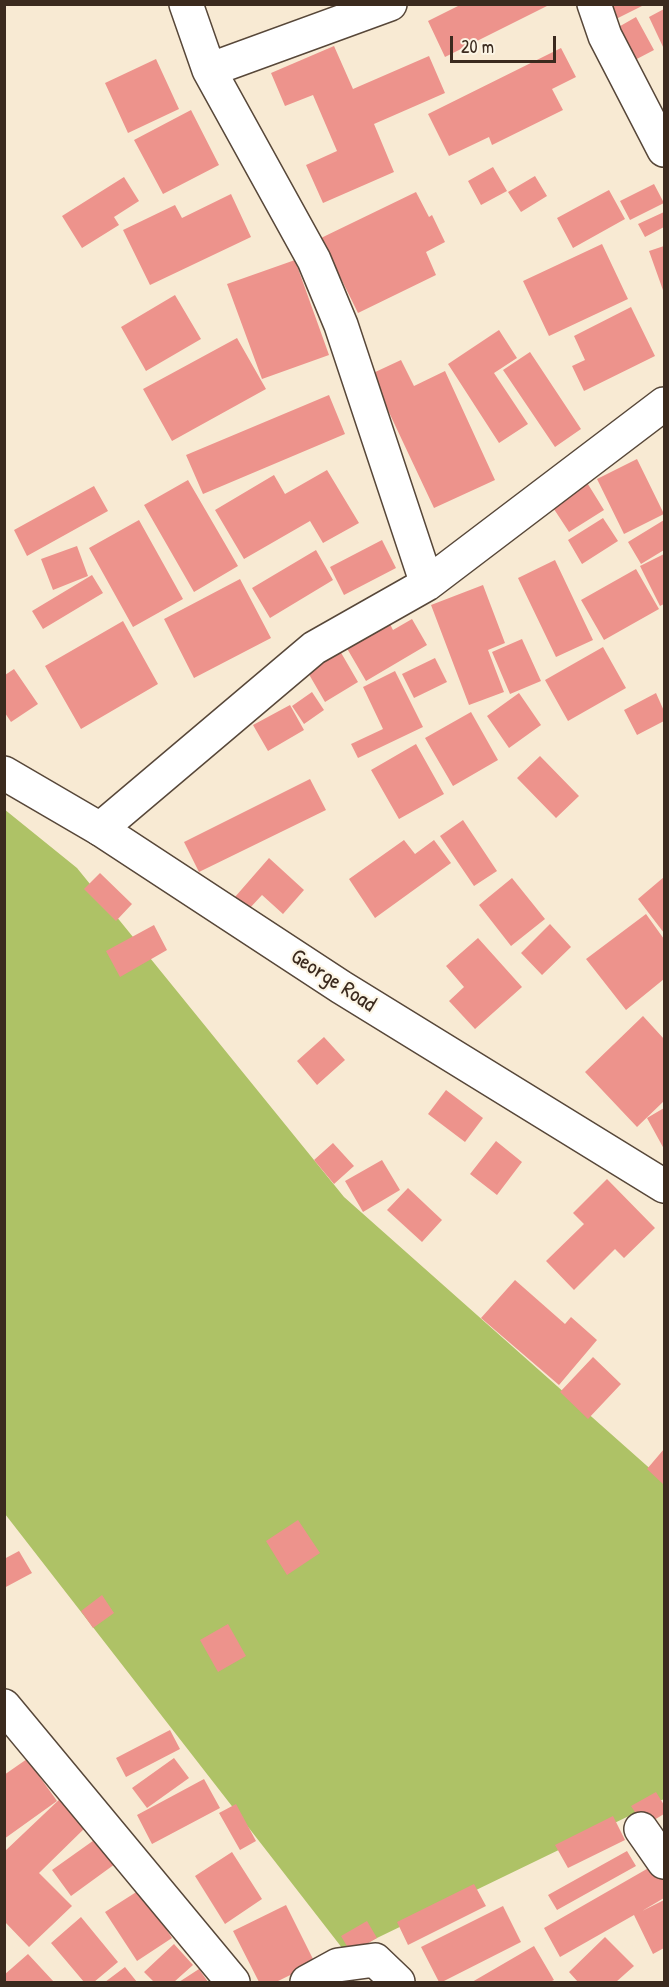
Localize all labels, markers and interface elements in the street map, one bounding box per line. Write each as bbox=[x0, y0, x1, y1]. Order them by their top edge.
scale bar bbox=[453, 24, 560, 62]
text: 20 m bbox=[461, 34, 494, 59]
street label: George Road bbox=[285, 944, 381, 1018]

